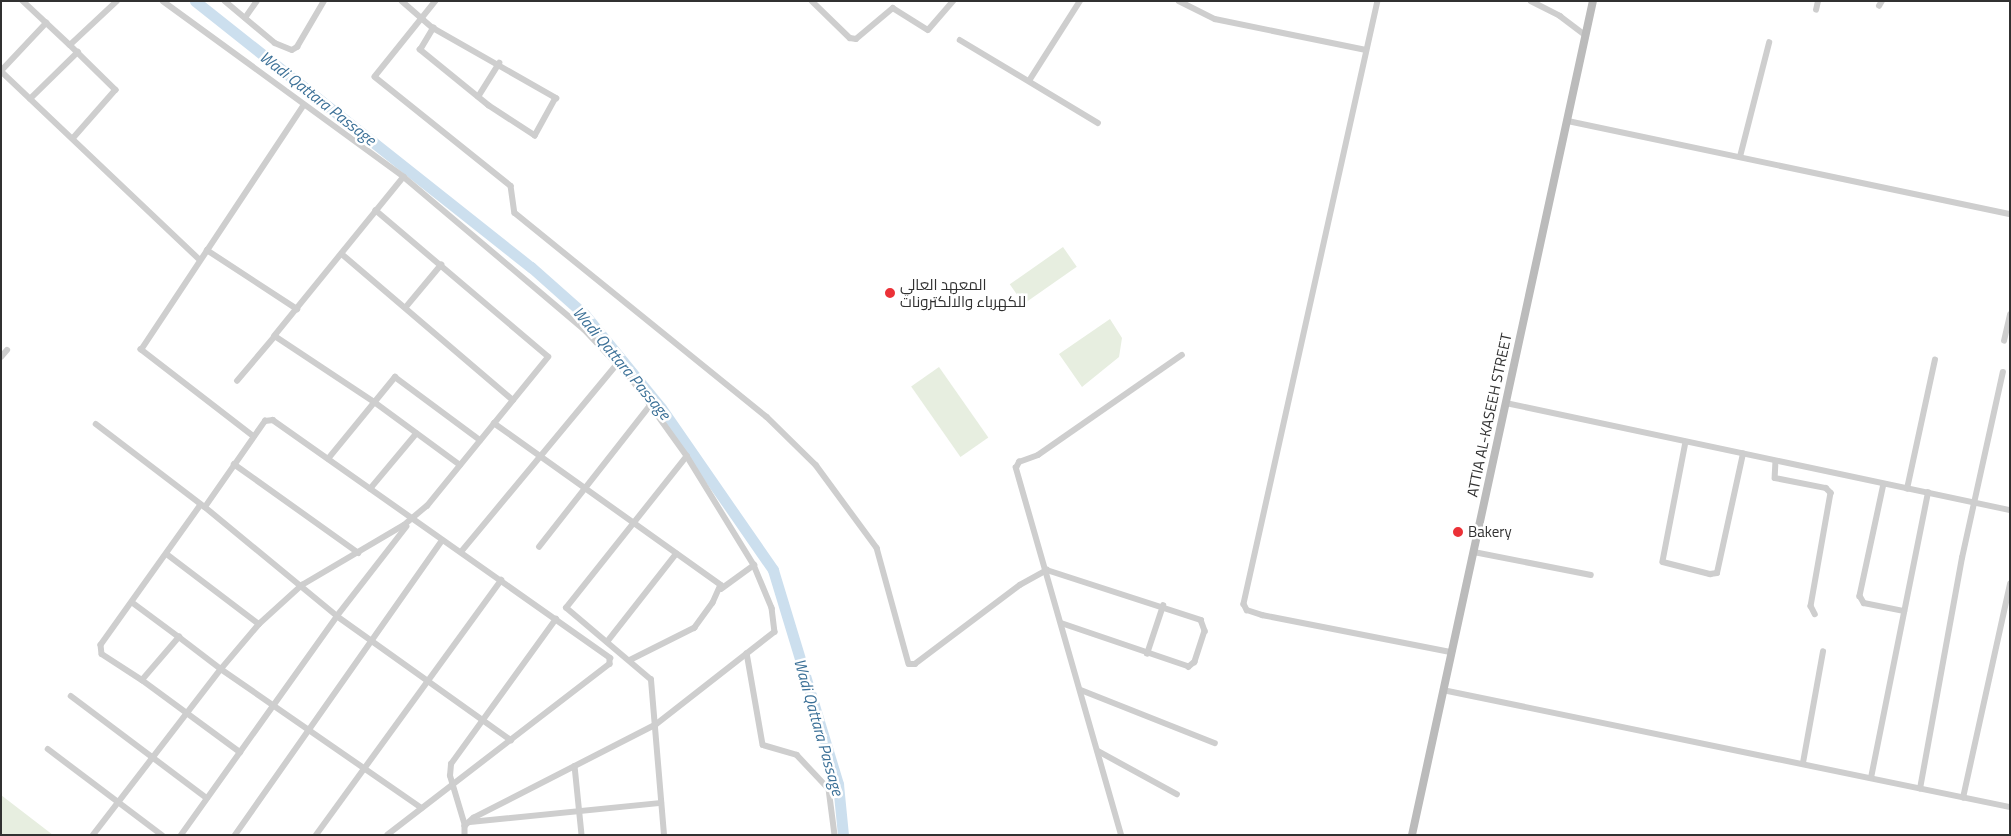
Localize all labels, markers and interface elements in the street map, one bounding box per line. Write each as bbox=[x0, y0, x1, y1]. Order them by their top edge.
water label: Wadi Qattara Passage bbox=[256, 47, 380, 149]
place label: المعهد العالي للكهرباء والالكترونات bbox=[900, 275, 1026, 310]
marker: المعهد العالي للكهرباء والالكترونات bbox=[884, 287, 896, 299]
water label: Wadi Qattara Passage bbox=[569, 303, 675, 423]
street label: ATTIA AL-KASEEH STREET bbox=[1463, 332, 1515, 498]
place label: Bakery bbox=[1468, 523, 1512, 541]
marker: Bakery bbox=[1452, 526, 1464, 538]
water label: Wadi Qattara Passage bbox=[790, 656, 848, 798]

